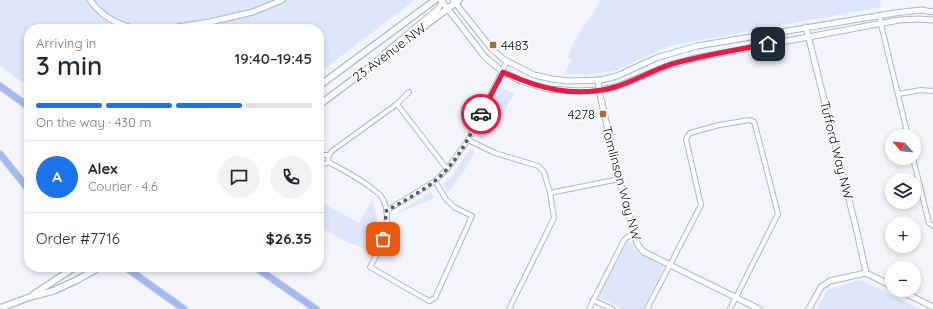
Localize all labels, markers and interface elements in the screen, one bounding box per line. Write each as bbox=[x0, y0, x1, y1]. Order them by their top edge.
street label: 23 Avenue NW bbox=[349, 19, 429, 85]
pin bbox=[751, 27, 785, 61]
icon: home bbox=[757, 33, 779, 55]
text: Arriving in bbox=[36, 35, 96, 51]
place label: 4483 bbox=[501, 37, 529, 53]
marker: 4483 bbox=[488, 40, 498, 50]
text: 3 min bbox=[36, 49, 102, 82]
text: 19:40–19:45 bbox=[234, 49, 312, 68]
courier bbox=[461, 94, 501, 134]
street label: Tufford Way NW bbox=[817, 99, 857, 201]
icon: car bbox=[470, 103, 492, 125]
place label: 4278 bbox=[568, 106, 595, 122]
marker: 4278 bbox=[598, 109, 608, 119]
text: On the way · 430 m bbox=[36, 114, 151, 130]
street label: Tomlinson Way NW bbox=[599, 124, 645, 242]
north arrow bbox=[885, 129, 921, 165]
map controls bbox=[885, 129, 921, 297]
button: chat bbox=[218, 156, 260, 198]
button: phone bbox=[270, 156, 312, 198]
text: Alex bbox=[88, 159, 118, 178]
text: A bbox=[52, 167, 62, 186]
button: layers bbox=[885, 173, 921, 209]
text: Courier · 4.6 bbox=[88, 178, 158, 194]
button: + bbox=[885, 217, 921, 253]
pin bbox=[366, 222, 400, 256]
icon: bag bbox=[372, 228, 394, 250]
text: Order #7716 bbox=[36, 229, 120, 248]
text: $26.35 bbox=[266, 229, 312, 248]
button: − bbox=[885, 261, 921, 297]

